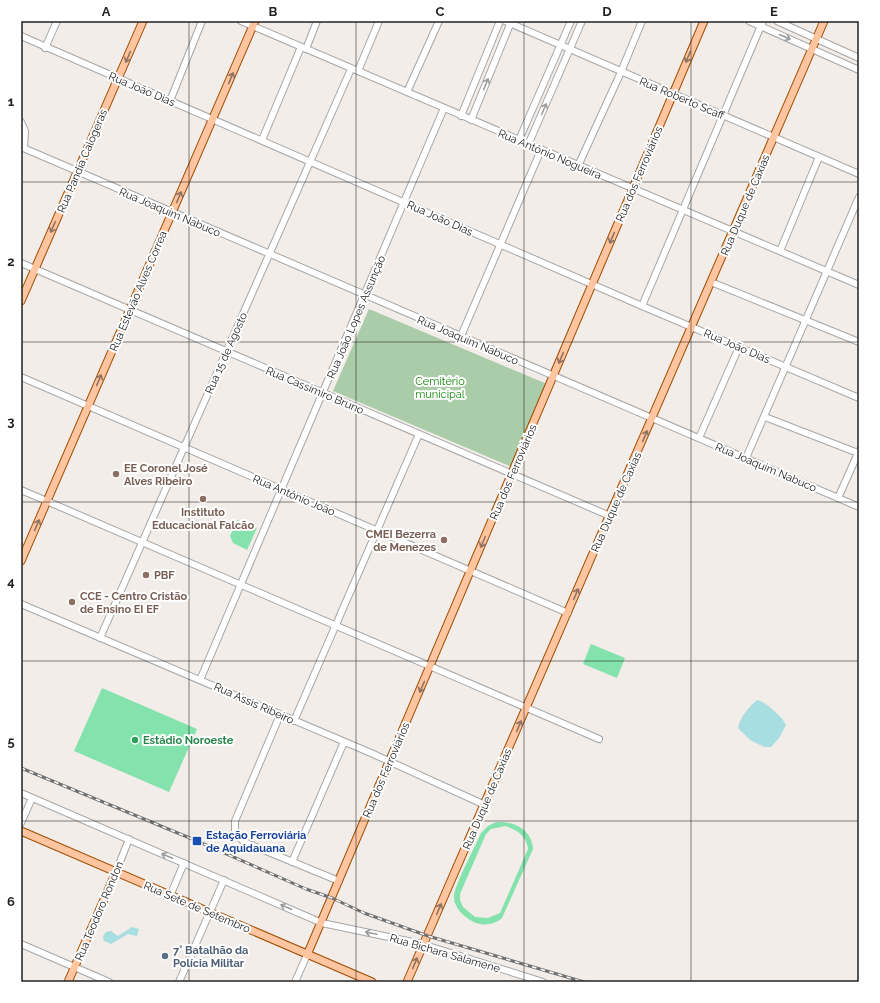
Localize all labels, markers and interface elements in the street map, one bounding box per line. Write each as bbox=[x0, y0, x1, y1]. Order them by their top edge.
text: A bbox=[102, 4, 111, 19]
text: B bbox=[269, 4, 278, 19]
text: C bbox=[436, 4, 445, 19]
text: D bbox=[602, 4, 612, 19]
text: E bbox=[770, 4, 778, 19]
one-way arrow bbox=[779, 34, 791, 41]
one-way arrow bbox=[123, 50, 131, 62]
one-way arrow bbox=[684, 50, 692, 62]
street label: Rua João Dias bbox=[107, 70, 177, 109]
one-way arrow bbox=[227, 72, 235, 84]
street label: Rua Roberto Scaff bbox=[637, 75, 727, 122]
one-way arrow bbox=[483, 78, 490, 90]
text: 1 bbox=[8, 94, 15, 109]
one-way arrow bbox=[540, 103, 548, 115]
street label: Rua Pandia Calogeras bbox=[55, 108, 110, 215]
street label: Rua dos Ferroviários bbox=[613, 124, 666, 224]
street label: Rua Antônio Nogueira bbox=[496, 127, 604, 182]
street label: Rua Duque de Caxias bbox=[718, 153, 773, 258]
street label: Rua Joaquim Nabuco bbox=[117, 185, 223, 240]
one-way arrow bbox=[176, 191, 183, 203]
street label: Rua João Dias bbox=[405, 198, 475, 239]
one-way arrow bbox=[49, 221, 56, 233]
street label: Rua Estevão Alves Correa bbox=[107, 229, 170, 353]
one-way arrow bbox=[608, 232, 616, 244]
street label: Rua João Lopes Assunção bbox=[325, 253, 389, 381]
text: 2 bbox=[7, 254, 15, 269]
street label: Rua 15 de Agosto bbox=[203, 310, 250, 396]
street label: Rua Joaquim Nabuco bbox=[415, 313, 521, 368]
street label: Rua João Dias bbox=[702, 327, 772, 366]
one-way arrow bbox=[557, 352, 565, 364]
street label: Rua Cassimiro Bruno bbox=[264, 364, 366, 417]
one-way arrow bbox=[96, 375, 104, 387]
park label: Cemitério municipal bbox=[415, 375, 465, 401]
text: 3 bbox=[7, 414, 15, 429]
street label: Rua dos Ferroviários bbox=[487, 422, 540, 522]
one-way arrow bbox=[641, 430, 649, 442]
street label: Rua Joaquim Nabuco bbox=[713, 440, 819, 495]
street label: Rua Duque de Caxias bbox=[588, 450, 644, 554]
place label: EE Coronel José Alves Ribeiro bbox=[124, 462, 208, 488]
marker: EE Coronel José Alves Ribeiro bbox=[111, 469, 121, 479]
street label: Rua Antônio João bbox=[251, 472, 337, 519]
marker: Instituto Educacional Falcão bbox=[198, 494, 208, 504]
place label: Instituto Educacional Falcão bbox=[152, 506, 254, 532]
one-way arrow bbox=[33, 520, 41, 532]
place label: CMEI Bezerra de Menezes bbox=[366, 528, 437, 554]
marker: CMEI Bezerra de Menezes bbox=[439, 535, 449, 545]
one-way arrow bbox=[479, 536, 487, 548]
place label: PBF bbox=[154, 569, 175, 582]
marker: PBF bbox=[141, 570, 151, 580]
text: 4 bbox=[7, 574, 15, 589]
one-way arrow bbox=[573, 588, 581, 600]
place label: CCE - Centro Cristão de Ensino EI EF bbox=[80, 590, 187, 616]
marker: CCE - Centro Cristão de Ensino EI EF bbox=[67, 597, 77, 607]
street label: Rua Assis Ribeiro bbox=[212, 680, 296, 727]
one-way arrow bbox=[417, 681, 425, 693]
street label: Rua dos Ferroviários bbox=[360, 720, 413, 820]
one-way arrow bbox=[516, 720, 523, 732]
text: 5 bbox=[7, 734, 15, 749]
place label: Estádio Noroeste bbox=[143, 734, 234, 747]
marker: Estádio Noroeste bbox=[130, 735, 140, 745]
street label: Rua Duque de Caxias bbox=[460, 747, 515, 852]
place label: Estação Ferroviária de Aquidauana bbox=[206, 829, 306, 855]
marker: Estação Ferroviária de Aquidauana bbox=[191, 835, 203, 847]
one-way arrow bbox=[161, 852, 173, 859]
street label: Rua Teodoro Rondon bbox=[73, 860, 126, 963]
street label: Rua Sete de Setembro bbox=[141, 879, 253, 936]
text: 6 bbox=[7, 894, 15, 909]
one-way arrow bbox=[280, 903, 292, 910]
one-way arrow bbox=[436, 904, 444, 916]
one-way arrow bbox=[364, 929, 377, 937]
street label: Rua Bichara Salamene bbox=[388, 931, 502, 976]
place label: 7° Batalhão da Polícia Militar bbox=[173, 944, 248, 970]
marker: 7° Batalhão da Polícia Militar bbox=[160, 951, 170, 961]
one-way arrow bbox=[411, 958, 419, 970]

